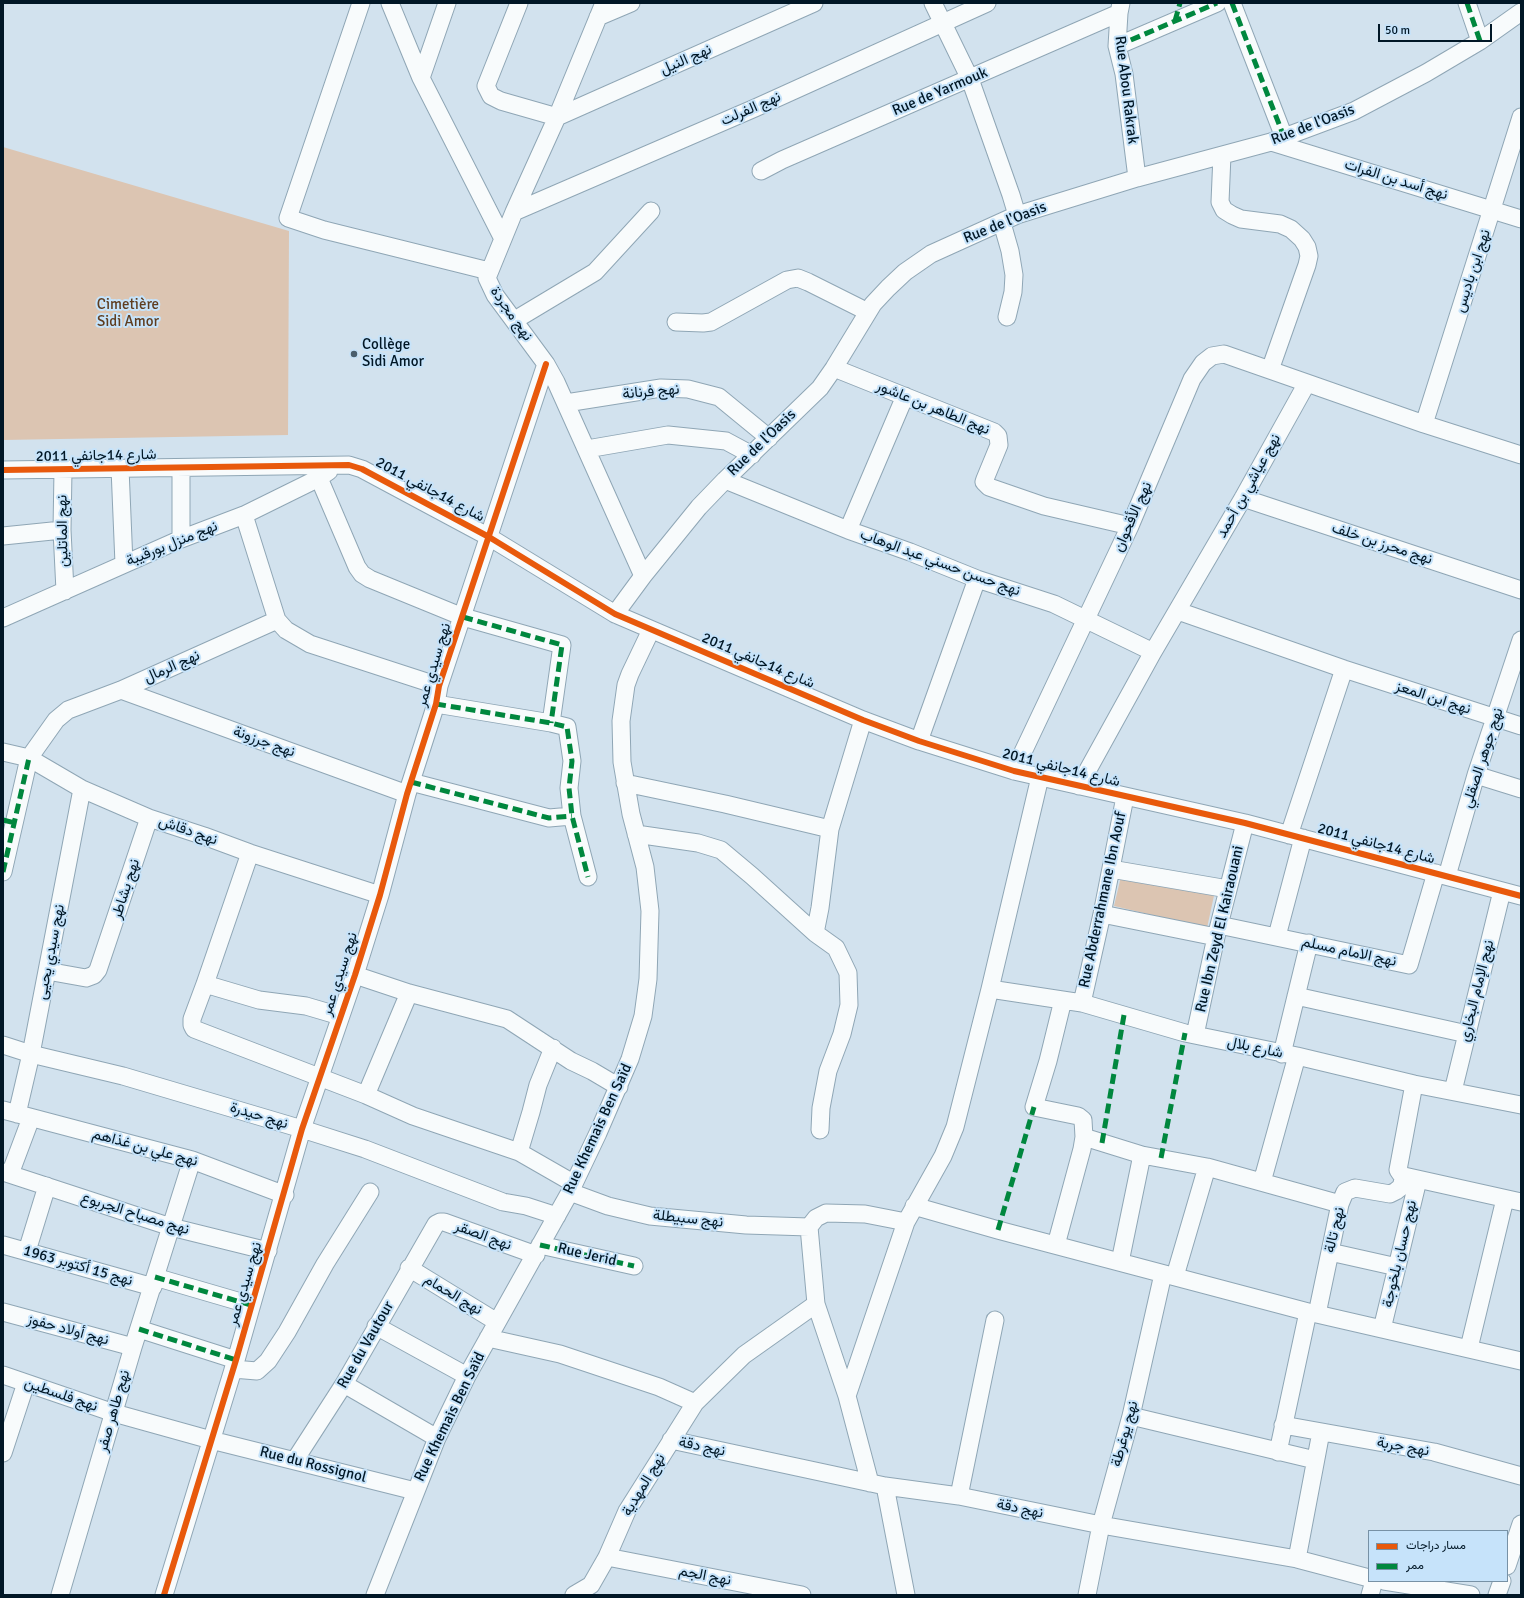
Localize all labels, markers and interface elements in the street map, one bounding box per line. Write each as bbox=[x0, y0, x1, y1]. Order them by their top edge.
scale bar bbox=[1380, 16, 1494, 42]
text: 50 m bbox=[1385, 23, 1410, 38]
street label: Rue Abou Rakrak bbox=[1110, 35, 1142, 145]
street label: نهج النيل bbox=[658, 41, 714, 79]
street label: Rue de Yarmouk bbox=[890, 64, 990, 120]
street label: نهج الفرلت bbox=[718, 88, 784, 130]
street label: Rue de l'Oasis bbox=[1269, 101, 1357, 149]
street label: نهج أسد بن الفرات bbox=[1342, 156, 1450, 204]
street label: Rue de l'Oasis bbox=[961, 198, 1049, 248]
street label: نهج ابن باديس bbox=[1451, 227, 1495, 315]
street label: نهج مجردة bbox=[486, 283, 536, 345]
park label: Cimetière Sidi Amor bbox=[97, 296, 159, 331]
place label: Collège Sidi Amor bbox=[362, 336, 424, 371]
marker: Collège Sidi Amor bbox=[349, 349, 359, 359]
street label: نهج الطاهر بن عاشور bbox=[874, 377, 992, 439]
street label: نهج فرنانة bbox=[622, 381, 680, 403]
street label: Rue de l'Oasis bbox=[724, 406, 800, 480]
street label: نهج عياشي بن أحمد bbox=[1213, 431, 1285, 541]
street label: شارع 14جانفي 2011 bbox=[35, 446, 157, 466]
street label: شارع 14جانفي 2011 bbox=[372, 454, 488, 526]
street label: نهج الأقحوان bbox=[1110, 479, 1156, 555]
street label: نهج الماتلين bbox=[53, 495, 73, 567]
street label: نهج منزل بورقيبة bbox=[124, 517, 220, 571]
street label: نهج محرز بن خلف bbox=[1329, 519, 1435, 569]
street label: نهج حسن حسني عبد الوهاب bbox=[857, 526, 1023, 600]
street label: نهج سيدي عمر bbox=[413, 621, 455, 709]
street label: شارع 14جانفي 2011 bbox=[699, 629, 817, 693]
street label: نهج الرمال bbox=[141, 647, 203, 687]
street label: نهج ابن المعز bbox=[1393, 677, 1473, 719]
street label: نهج جوهر الصقلي bbox=[1458, 706, 1508, 810]
street label: نهج جرزونة bbox=[231, 722, 297, 762]
street label: شارع 14جانفي 2011 bbox=[1000, 745, 1122, 791]
street label: Rue Abderrahmane Ibn Aouf bbox=[1076, 810, 1130, 990]
street label: نهج دقاش bbox=[156, 813, 220, 849]
street label: شارع 14جانفي 2011 bbox=[1315, 820, 1437, 868]
street label: Rue Ibn Zeyd El Kairaouani bbox=[1192, 844, 1248, 1014]
street label: نهج بشاطر bbox=[108, 857, 144, 921]
street label: نهج سيدي يحيى bbox=[33, 903, 69, 1001]
street label: نهج سيدي عمر bbox=[318, 930, 362, 1018]
street label: نهج الامام مسلم bbox=[1300, 933, 1398, 971]
street label: نهج الإمام البخاري bbox=[1456, 938, 1498, 1044]
street label: شارع بلال bbox=[1225, 1033, 1285, 1063]
street label: Rue Khemais Ben Saïd bbox=[560, 1061, 636, 1197]
street label: نهج حيدرة bbox=[228, 1099, 290, 1133]
street label: نهج علي بن غذاهم bbox=[90, 1125, 200, 1171]
street label: نهج مصباح الجربوع bbox=[79, 1189, 191, 1239]
street label: نهج حسان بلخوجة bbox=[1379, 1199, 1421, 1309]
street label: نهج تالة bbox=[1321, 1205, 1349, 1255]
street label: نهج سبيطلة bbox=[652, 1206, 724, 1232]
street label: نهج الصقر bbox=[452, 1217, 514, 1255]
street label: نهج سيدي عمر bbox=[224, 1240, 266, 1328]
street label: Rue Jerid bbox=[556, 1240, 618, 1270]
street label: نهج 15 أكتوبر 1963 bbox=[21, 1242, 135, 1290]
street label: نهج الحمام bbox=[421, 1271, 485, 1319]
street label: Rue du Vautour bbox=[334, 1298, 398, 1392]
street label: نهج أولاد حفوز bbox=[25, 1310, 111, 1350]
street label: Rue Khemais Ben Saïd bbox=[411, 1349, 489, 1485]
street label: نهج طاهر صفر bbox=[94, 1368, 134, 1454]
street label: نهج فلسطين bbox=[22, 1374, 100, 1416]
street label: نهج يوغرطة bbox=[1108, 1399, 1142, 1469]
street label: نهج دقة bbox=[677, 1433, 727, 1461]
street label: نهج جربة bbox=[1375, 1434, 1431, 1460]
street label: Rue du Rossignol bbox=[258, 1443, 368, 1487]
street label: نهج المهدية bbox=[618, 1451, 670, 1519]
street label: نهج دقة bbox=[995, 1495, 1045, 1523]
legend bbox=[1368, 1530, 1508, 1582]
text: مسار دراجات bbox=[1406, 1538, 1466, 1553]
text: ممر bbox=[1406, 1558, 1424, 1573]
street label: نهج الجم bbox=[677, 1562, 733, 1590]

